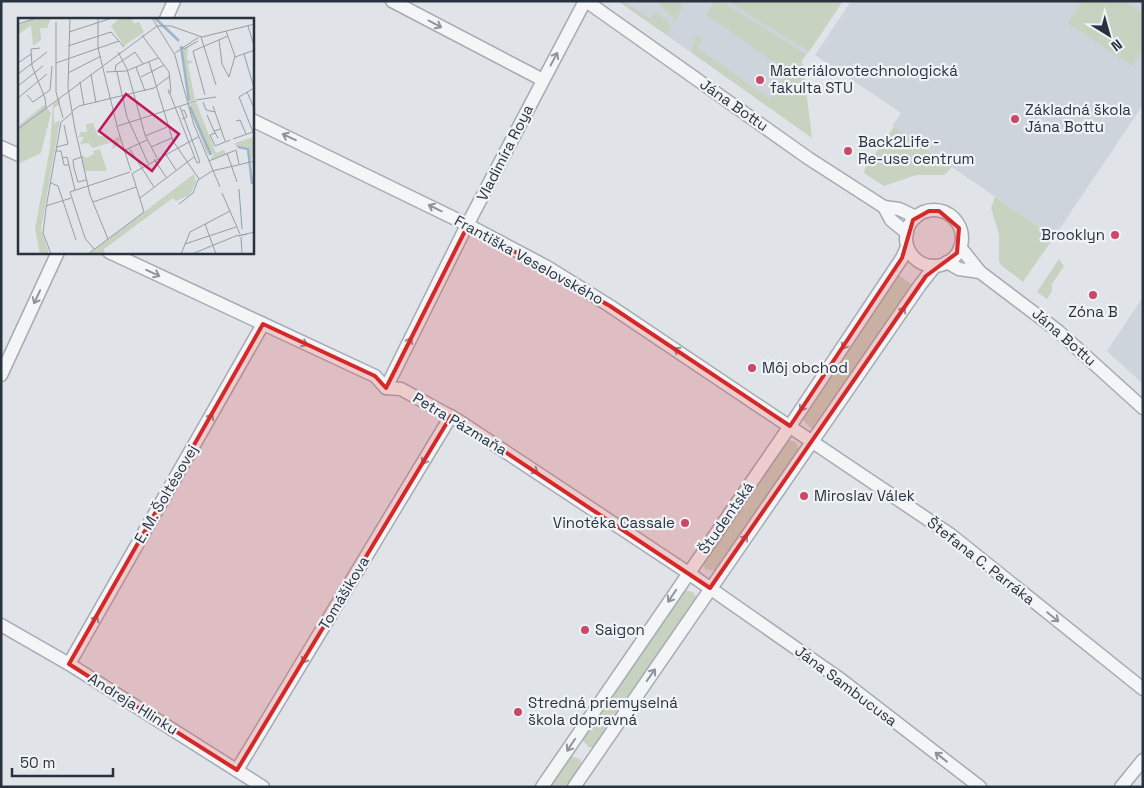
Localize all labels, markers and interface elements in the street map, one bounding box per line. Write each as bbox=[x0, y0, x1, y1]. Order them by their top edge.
north arrow bbox=[1084, 10, 1134, 60]
inset map bbox=[18, 18, 254, 254]
one-way arrow bbox=[427, 20, 442, 29]
text: N bbox=[1108, 35, 1126, 55]
one-way arrow bbox=[550, 52, 559, 67]
place label: Materiálovotechnologická fakulta STU bbox=[770, 61, 958, 97]
street label: Jána Bottu bbox=[697, 74, 772, 135]
marker: Materiálovotechnologická fakulta STU bbox=[754, 74, 766, 86]
place label: Základná škola Jána Bottu bbox=[1025, 100, 1131, 136]
street label: Vladimíra Roya bbox=[472, 101, 537, 204]
marker: Základná škola Jána Bottu bbox=[1009, 113, 1021, 125]
one-way arrow bbox=[282, 131, 297, 141]
place label: Back2Life - Re-use centrum bbox=[858, 132, 974, 168]
marker: Back2Life - Re-use centrum bbox=[842, 145, 854, 157]
one-way arrow bbox=[427, 203, 442, 213]
street label: Františka Veselovského bbox=[451, 211, 607, 308]
place label: Brooklyn bbox=[1041, 225, 1105, 244]
marker: Brooklyn bbox=[1109, 229, 1121, 241]
one-way arrow bbox=[146, 268, 161, 278]
one-way arrow bbox=[32, 289, 42, 304]
marker: Zóna B bbox=[1087, 289, 1099, 301]
place label: Zóna B bbox=[1068, 302, 1118, 321]
street label: Jána Bottu bbox=[1028, 304, 1100, 370]
one-way arrow bbox=[896, 306, 906, 320]
one-way arrow bbox=[841, 335, 851, 349]
one-way arrow bbox=[293, 337, 308, 347]
one-way arrow bbox=[404, 337, 413, 352]
one-way arrow bbox=[674, 347, 688, 357]
place label: Môj obchod bbox=[762, 358, 848, 377]
marker: Môj obchod bbox=[746, 362, 758, 374]
street label: Petra Pázmaňa bbox=[410, 388, 511, 459]
one-way arrow bbox=[799, 398, 809, 412]
one-way arrow bbox=[204, 413, 214, 427]
street label: E. M. Šoltésovej bbox=[130, 441, 201, 546]
one-way arrow bbox=[420, 450, 430, 464]
one-way arrow bbox=[525, 464, 539, 474]
street label: Študentská bbox=[694, 478, 758, 558]
place label: Miroslav Válek bbox=[814, 486, 915, 505]
marker: Miroslav Válek bbox=[798, 490, 810, 502]
place label: Vinotéka Cassale bbox=[553, 513, 675, 532]
street label: Štefana C. Parráka bbox=[924, 513, 1039, 609]
marker: Vinotéka Cassale bbox=[679, 517, 691, 529]
one-way arrow bbox=[738, 534, 748, 548]
street label: Tomášikova bbox=[314, 552, 373, 633]
one-way arrow bbox=[667, 589, 677, 603]
one-way arrow bbox=[1046, 612, 1059, 623]
one-way arrow bbox=[89, 615, 99, 629]
place label: Saigon bbox=[595, 620, 645, 639]
marker: Saigon bbox=[579, 624, 591, 636]
street label: Jána Sambucusa bbox=[791, 641, 901, 730]
one-way arrow bbox=[300, 649, 310, 663]
street label: Andreja Hlinku bbox=[85, 668, 182, 739]
one-way arrow bbox=[646, 668, 656, 682]
place label: Stredná priemyselná škola dopravná bbox=[528, 693, 678, 729]
marker: Stredná priemyselná škola dopravná bbox=[512, 706, 524, 718]
one-way arrow bbox=[565, 738, 576, 752]
scale bar bbox=[12, 746, 114, 778]
one-way arrow bbox=[934, 752, 948, 762]
text: 50 m bbox=[20, 753, 55, 772]

